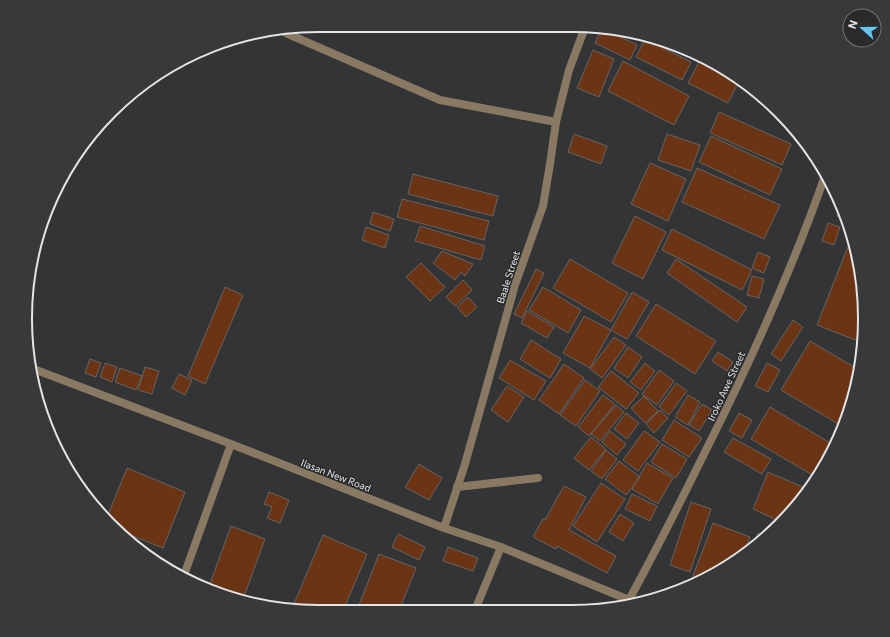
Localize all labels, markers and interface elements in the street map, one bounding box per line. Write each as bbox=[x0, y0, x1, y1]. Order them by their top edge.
north arrow bbox=[842, 8, 882, 48]
text: N bbox=[845, 18, 860, 30]
street label: Baale Street bbox=[494, 249, 522, 305]
street label: Iroko Awe Street bbox=[705, 349, 747, 423]
street label: Ilasan New Road bbox=[299, 456, 373, 494]

